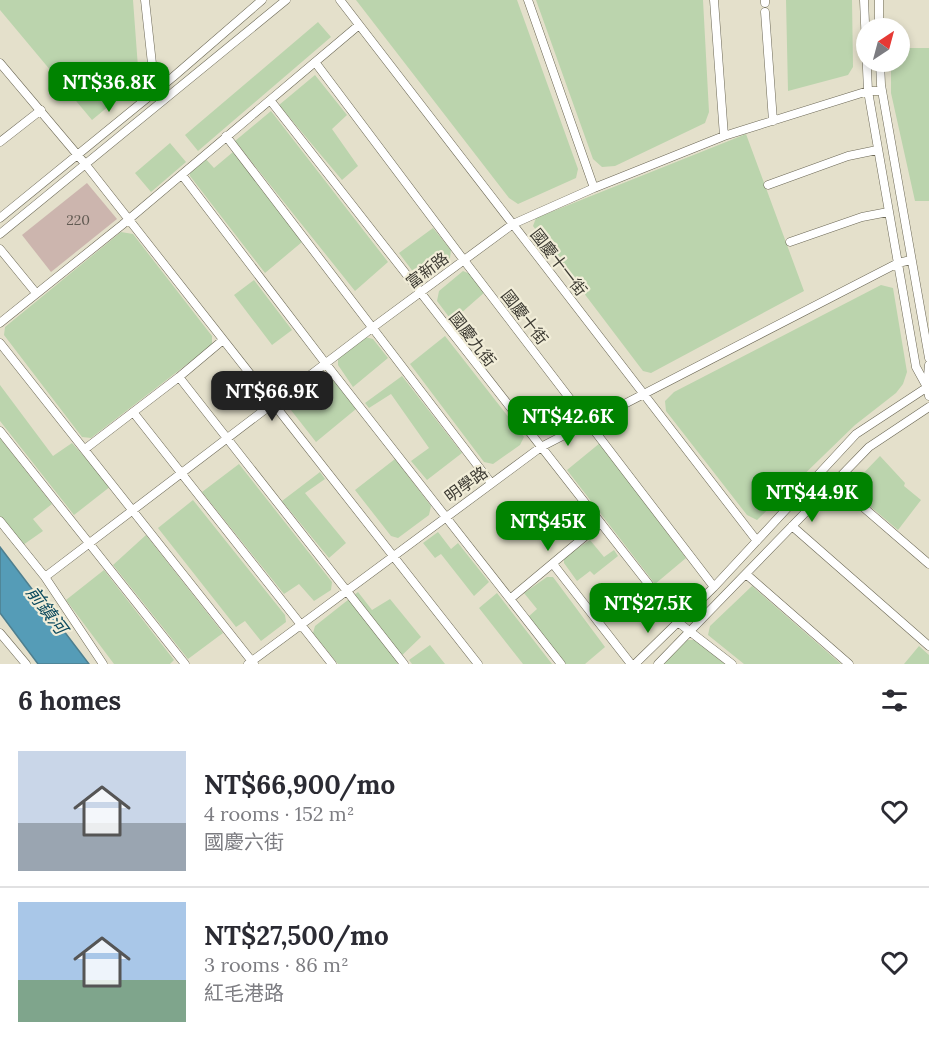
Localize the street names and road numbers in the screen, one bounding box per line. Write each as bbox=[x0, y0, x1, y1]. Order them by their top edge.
street label: 國慶十一街 bbox=[526, 224, 592, 300]
street label: 富新路 bbox=[402, 248, 452, 292]
street label: 國慶十街 bbox=[497, 286, 553, 348]
street label: 國慶九街 bbox=[445, 308, 501, 370]
street label: 明學路 bbox=[441, 462, 491, 506]

